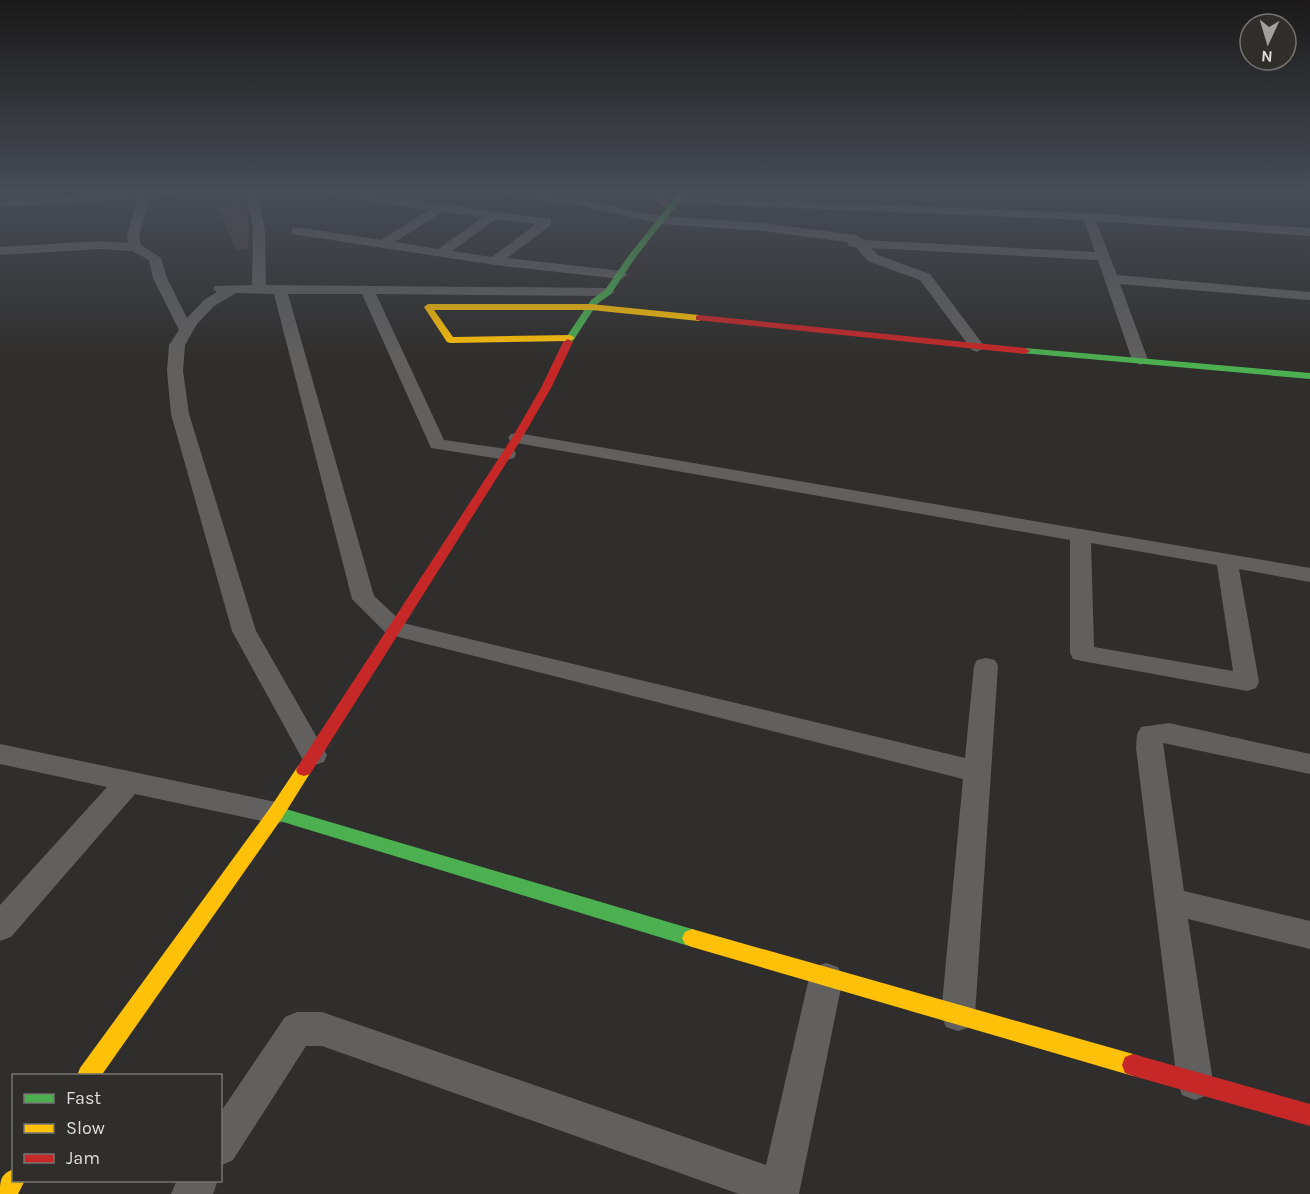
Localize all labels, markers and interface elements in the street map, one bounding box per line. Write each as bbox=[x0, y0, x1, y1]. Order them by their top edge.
north arrow bbox=[1238, 12, 1298, 72]
text: N bbox=[1261, 47, 1273, 66]
legend bbox=[12, 1074, 222, 1182]
text: Fast bbox=[66, 1087, 101, 1109]
text: Slow bbox=[66, 1117, 105, 1139]
text: Jam bbox=[66, 1147, 100, 1169]

